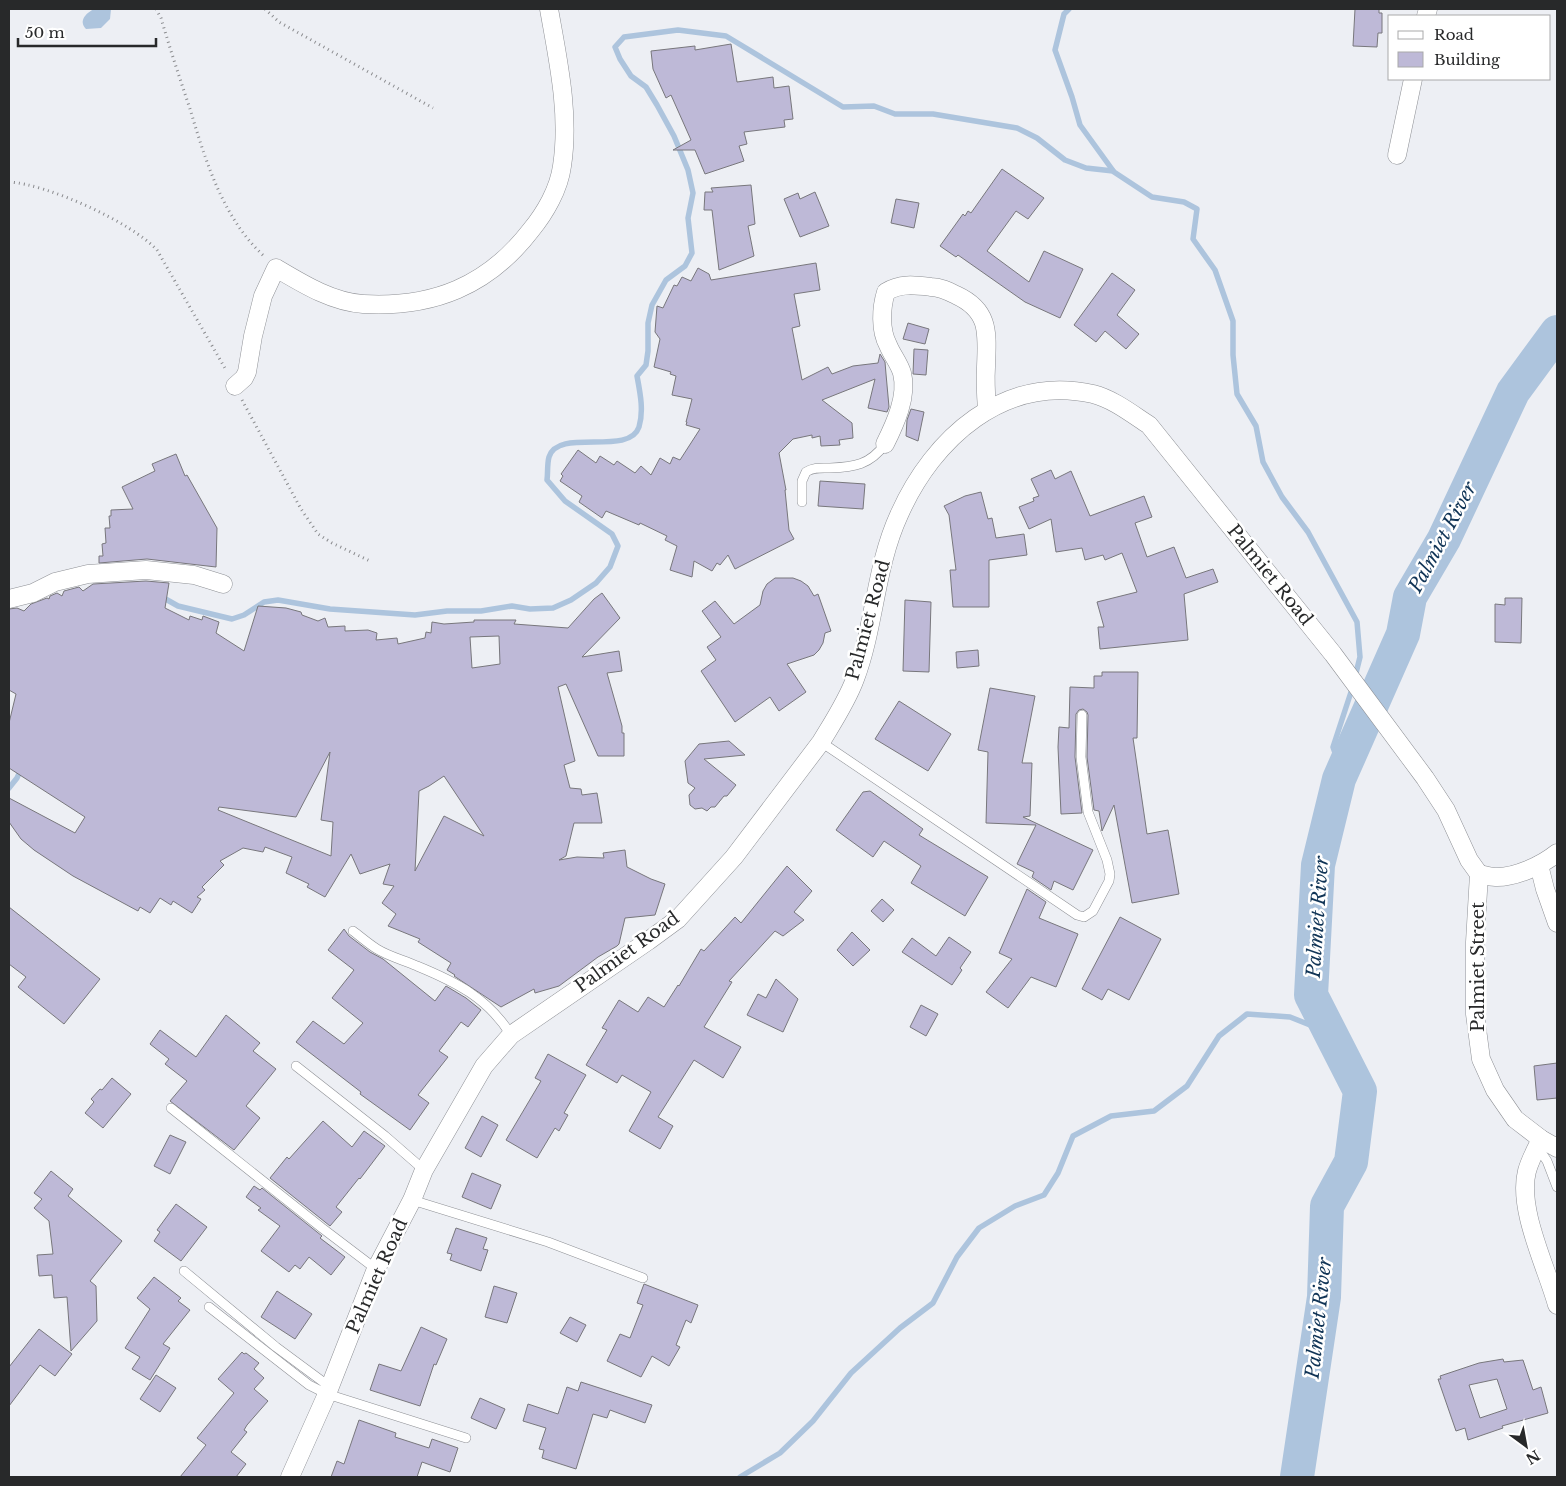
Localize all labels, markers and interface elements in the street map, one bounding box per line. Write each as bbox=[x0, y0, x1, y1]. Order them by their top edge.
scale bar bbox=[18, 15, 155, 47]
legend bbox=[1388, 15, 1551, 80]
text: 50 m bbox=[25, 23, 65, 42]
text: Road bbox=[1434, 25, 1474, 44]
text: Building bbox=[1434, 50, 1501, 69]
water label: Palmiet River bbox=[1403, 477, 1482, 597]
street label: Palmiet Road bbox=[1223, 520, 1317, 630]
street label: Palmiet Road bbox=[841, 557, 895, 683]
water label: Palmiet River bbox=[1302, 854, 1333, 980]
street label: Palmiet Street bbox=[1467, 902, 1489, 1032]
street label: Palmiet Road bbox=[571, 907, 683, 997]
street label: Palmiet Road bbox=[342, 1215, 412, 1337]
water label: Palmiet River bbox=[1301, 1255, 1336, 1381]
north arrow bbox=[1501, 1421, 1551, 1471]
text: N bbox=[1523, 1446, 1543, 1468]

